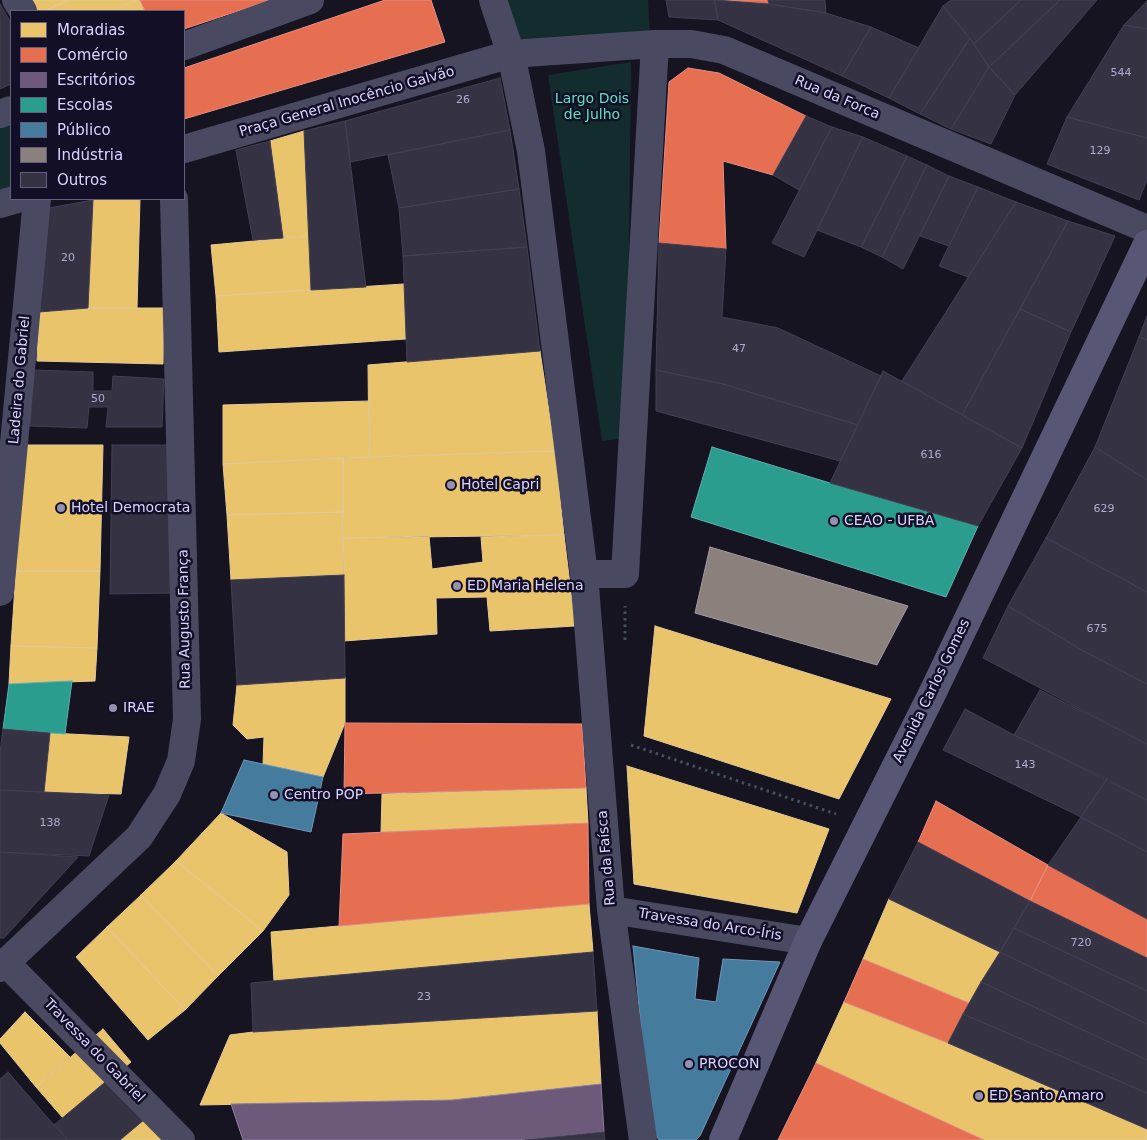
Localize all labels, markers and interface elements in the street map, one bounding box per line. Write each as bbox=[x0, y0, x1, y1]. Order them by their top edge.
legend bbox=[10, 10, 185, 200]
text: Moradias bbox=[57, 21, 125, 39]
text: Comércio bbox=[57, 46, 128, 64]
street label: Praça General Inocêncio Galvão bbox=[238, 63, 456, 141]
house number: 544 bbox=[1111, 66, 1131, 80]
text: Escritórios bbox=[57, 71, 135, 89]
street label: Rua da Forca bbox=[792, 73, 882, 123]
park label: Largo Dois de Julho bbox=[555, 91, 629, 124]
house number: 26 bbox=[456, 93, 470, 107]
text: Escolas bbox=[57, 96, 113, 114]
text: Público bbox=[57, 121, 111, 139]
house number: 129 bbox=[1090, 144, 1110, 158]
text: Indústria bbox=[57, 146, 123, 164]
text: Outros bbox=[57, 171, 107, 189]
house number: 20 bbox=[61, 251, 75, 265]
street label: Ladeira do Gabriel bbox=[6, 315, 34, 445]
house number: 47 bbox=[732, 342, 746, 356]
house number: 50 bbox=[91, 392, 105, 406]
house number: 616 bbox=[921, 448, 941, 462]
place label: Hotel Capri bbox=[461, 477, 539, 493]
marker: Hotel Capri bbox=[445, 479, 457, 491]
place label: Hotel Democrata bbox=[71, 500, 190, 516]
marker: Hotel Democrata bbox=[55, 502, 67, 514]
house number: 629 bbox=[1094, 502, 1114, 516]
place label: CEAO - UFBA bbox=[844, 513, 934, 529]
marker: CEAO - UFBA bbox=[828, 515, 840, 527]
street label: Rua Augusto França bbox=[175, 549, 195, 689]
place label: ED Maria Helena bbox=[467, 578, 584, 594]
marker: ED Maria Helena bbox=[451, 580, 463, 592]
street label: Avenida Carlos Gomes bbox=[890, 616, 974, 766]
house number: 675 bbox=[1087, 622, 1107, 636]
place label: IRAE bbox=[123, 700, 155, 716]
marker: IRAE bbox=[107, 702, 119, 714]
house number: 143 bbox=[1015, 758, 1035, 772]
place label: Centro POP bbox=[284, 787, 363, 803]
marker: Centro POP bbox=[268, 789, 280, 801]
street label: Rua da Faísca bbox=[594, 810, 620, 906]
house number: 138 bbox=[40, 816, 60, 830]
street label: Travessa do Arco-Íris bbox=[637, 905, 783, 945]
house number: 720 bbox=[1071, 936, 1091, 950]
house number: 23 bbox=[417, 990, 431, 1004]
street label: Travessa do Gabriel bbox=[40, 996, 148, 1106]
place label: PROCON bbox=[699, 1056, 759, 1072]
marker: PROCON bbox=[683, 1058, 695, 1070]
place label: ED Santo Amaro bbox=[989, 1088, 1104, 1104]
marker: ED Santo Amaro bbox=[973, 1090, 985, 1102]

